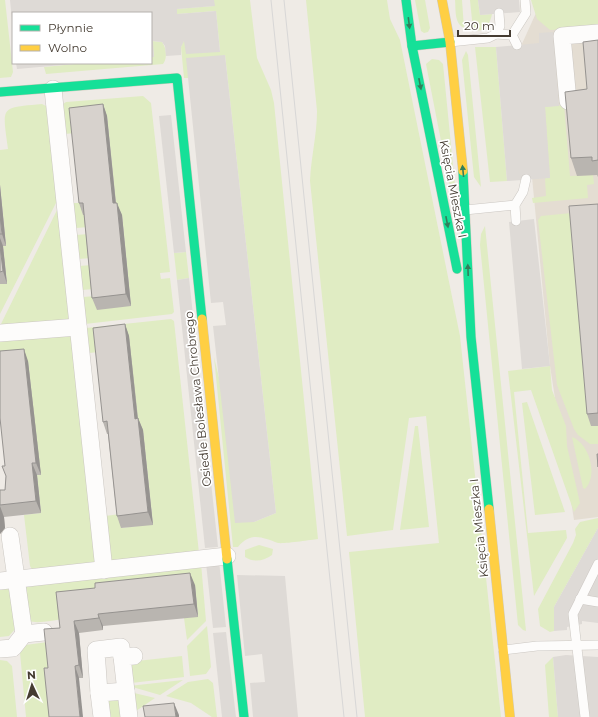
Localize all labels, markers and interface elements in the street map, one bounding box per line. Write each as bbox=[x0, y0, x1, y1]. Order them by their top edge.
legend bbox=[12, 12, 152, 64]
scale bar bbox=[458, 12, 510, 38]
one-way arrow bbox=[406, 17, 412, 29]
text: 20 m bbox=[464, 18, 495, 33]
text: Płynnie bbox=[48, 20, 93, 35]
text: Wolno bbox=[48, 40, 87, 55]
one-way arrow bbox=[417, 78, 423, 90]
street label: Księcia Mieszka I bbox=[437, 139, 470, 239]
one-way arrow bbox=[460, 165, 466, 177]
one-way arrow bbox=[445, 216, 451, 229]
one-way arrow bbox=[464, 264, 471, 276]
street label: Osiedle Bolesława Chrobrego bbox=[181, 311, 214, 488]
street label: Księcia Mieszka I bbox=[466, 478, 491, 578]
north arrow bbox=[12, 665, 52, 705]
text: N bbox=[26, 668, 36, 682]

